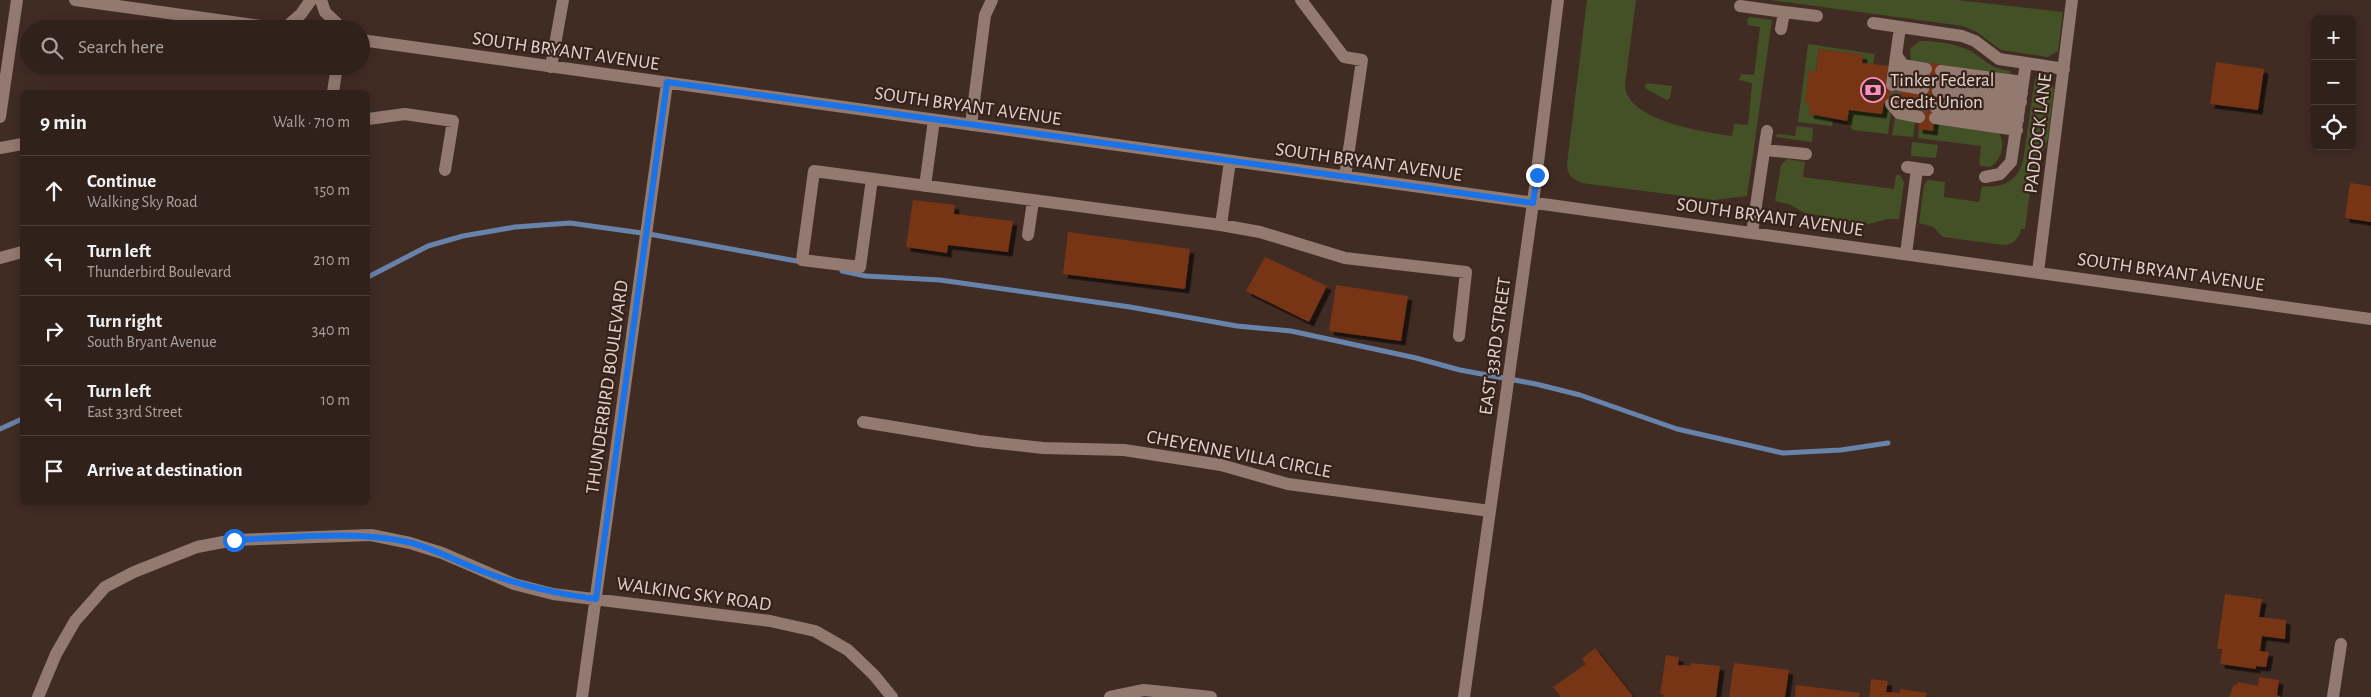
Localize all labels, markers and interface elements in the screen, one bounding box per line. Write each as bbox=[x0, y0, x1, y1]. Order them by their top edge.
map controls bbox=[2311, 15, 2356, 150]
button: + bbox=[2311, 15, 2356, 60]
search box bbox=[20, 20, 370, 75]
street label: SOUTH BRYANT AVENUE bbox=[471, 29, 660, 74]
icon: search bbox=[38, 34, 66, 62]
text: Search here bbox=[78, 38, 164, 57]
button: − bbox=[2311, 60, 2356, 105]
place label: Tinker Federal Credit Union bbox=[1890, 71, 1994, 112]
street label: PADDOCK LANE bbox=[2022, 72, 2055, 194]
bank icon: Tinker Federal Credit Union bbox=[1860, 77, 1886, 103]
street label: SOUTH BRYANT AVENUE bbox=[873, 84, 1062, 129]
button: locate bbox=[2311, 105, 2356, 150]
text: 9 min bbox=[40, 112, 87, 133]
text: Walk · 710 m bbox=[273, 114, 350, 130]
street label: SOUTH BRYANT AVENUE bbox=[1274, 140, 1463, 185]
route end bbox=[1526, 164, 1549, 187]
text: Continue bbox=[87, 172, 156, 191]
icon: ahead bbox=[40, 177, 68, 205]
text: 150 m bbox=[314, 182, 350, 198]
text: Walking Sky Road bbox=[87, 194, 198, 210]
street label: SOUTH BRYANT AVENUE bbox=[1675, 195, 1864, 240]
text: Turn left bbox=[87, 242, 151, 261]
icon: left bbox=[40, 247, 68, 275]
street label: SOUTH BRYANT AVENUE bbox=[2076, 250, 2265, 295]
text: 210 m bbox=[313, 252, 350, 268]
text: Thunderbird Boulevard bbox=[87, 264, 231, 280]
street label: EAST 33RD STREET bbox=[1476, 276, 1515, 416]
street label: THUNDERBIRD BOULEVARD bbox=[583, 279, 632, 495]
text: Turn right bbox=[87, 312, 162, 331]
icon: right bbox=[40, 317, 68, 345]
text: 340 m bbox=[312, 322, 350, 338]
text: South Bryant Avenue bbox=[87, 334, 217, 350]
text: Turn left bbox=[87, 382, 151, 401]
icon: left bbox=[40, 387, 68, 415]
text: 10 m bbox=[321, 392, 350, 408]
text: East 33rd Street bbox=[87, 404, 182, 420]
street label: CHEYENNE VILLA CIRCLE bbox=[1145, 427, 1333, 482]
icon: arrive bbox=[40, 457, 68, 485]
text: Arrive at destination bbox=[87, 461, 243, 480]
route start bbox=[223, 529, 246, 552]
street label: WALKING SKY ROAD bbox=[615, 574, 772, 615]

